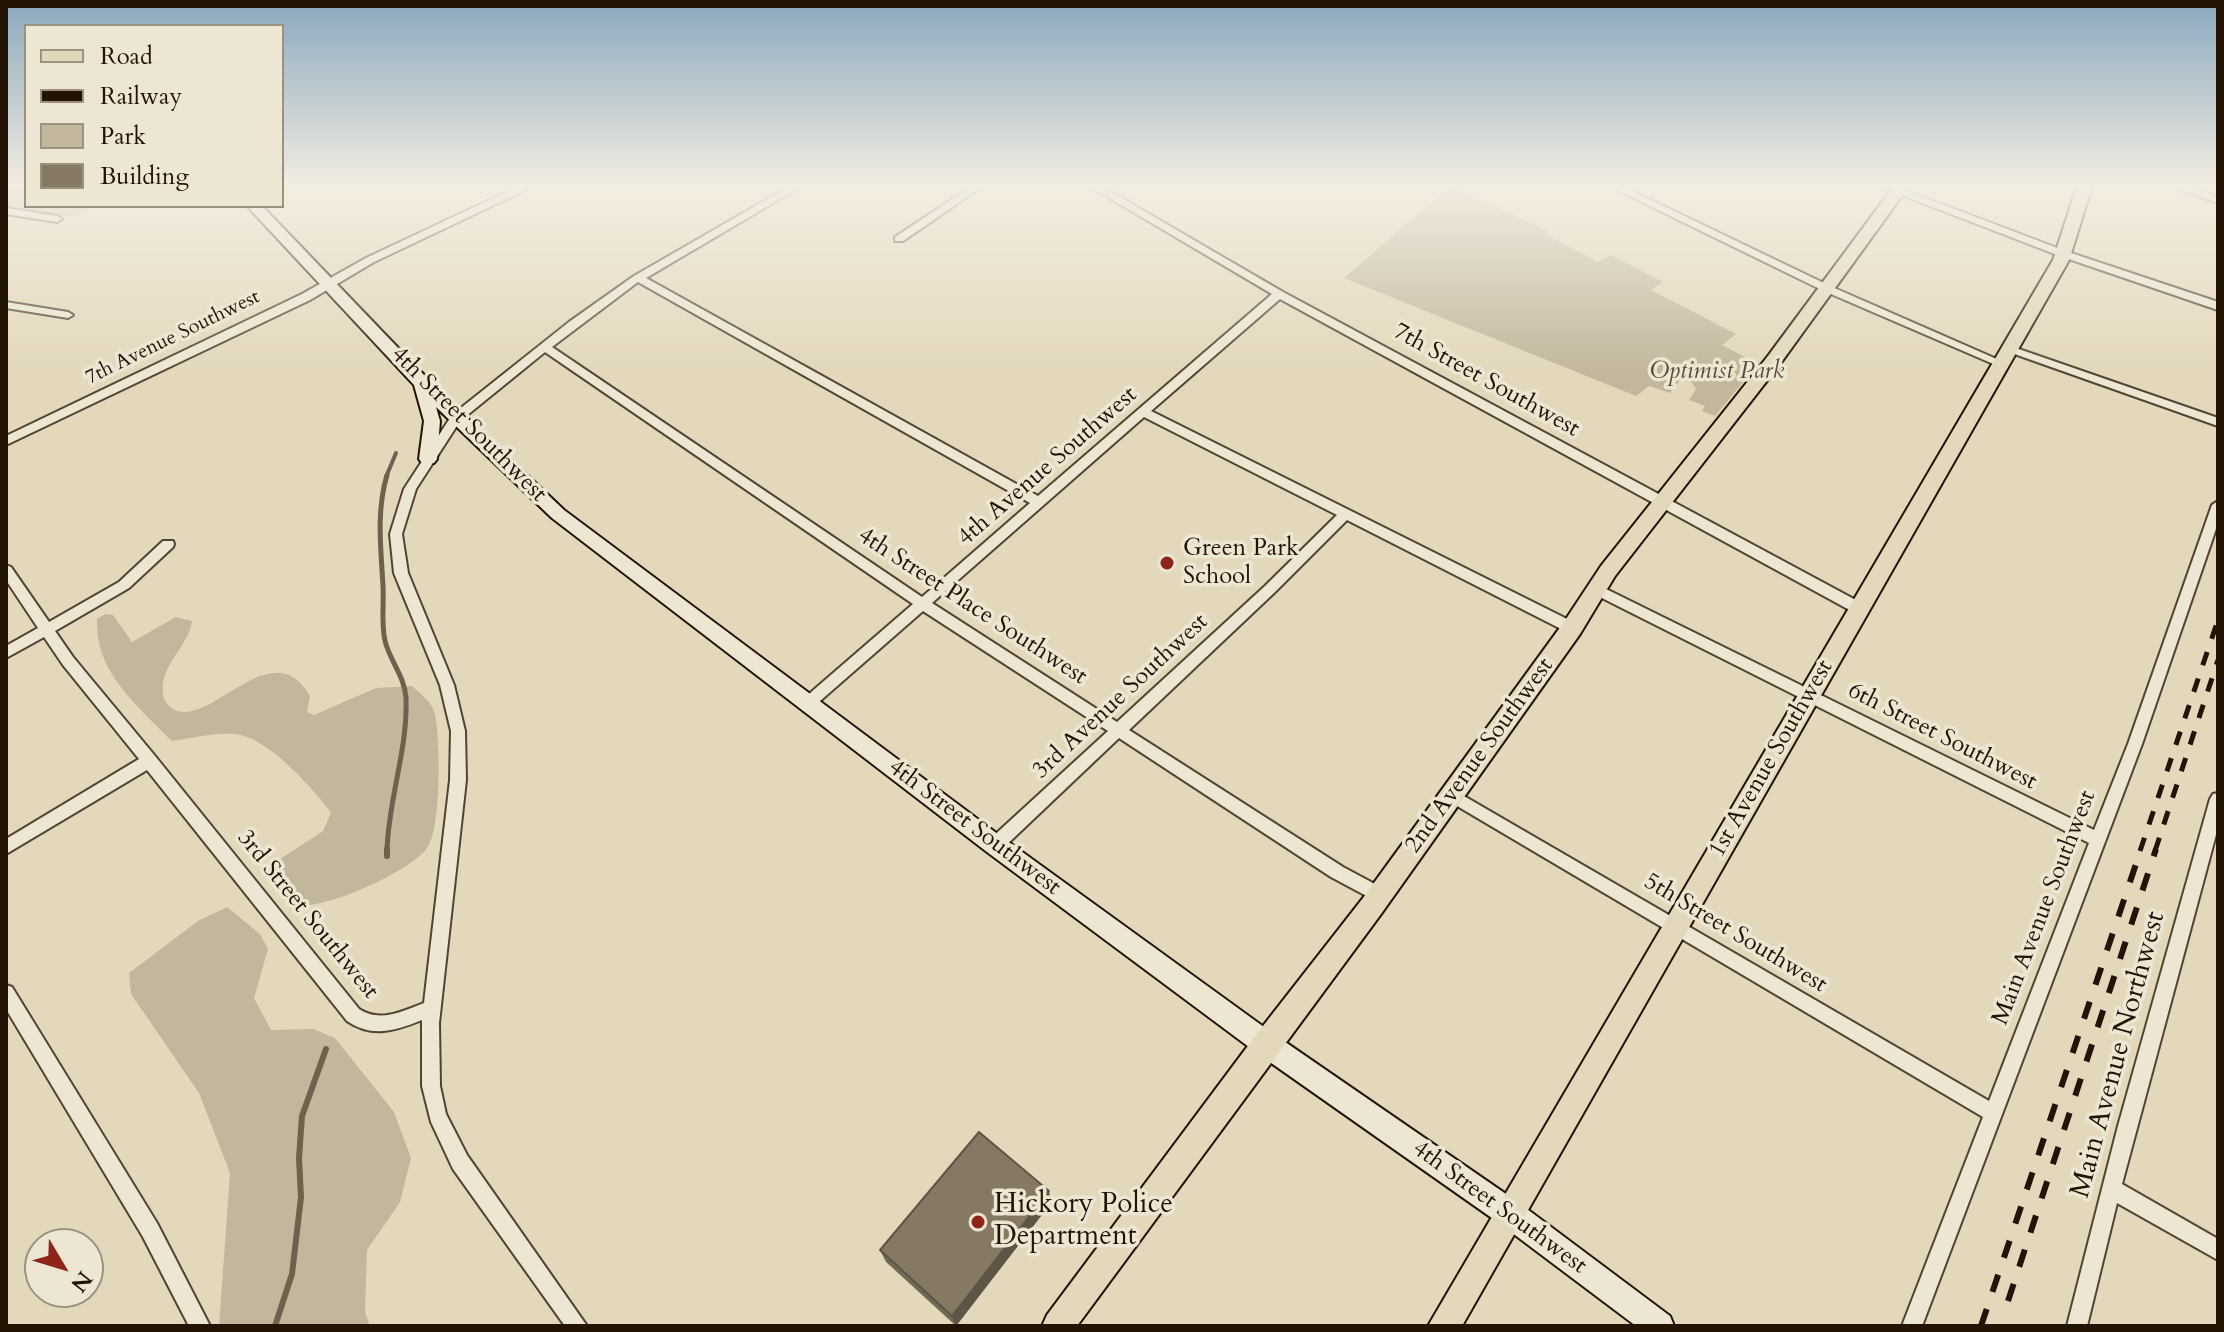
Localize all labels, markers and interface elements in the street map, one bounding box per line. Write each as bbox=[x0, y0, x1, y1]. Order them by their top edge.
legend bbox=[24, 24, 284, 208]
text: Road bbox=[100, 40, 153, 73]
text: Railway bbox=[100, 80, 182, 113]
text: Park bbox=[100, 120, 146, 153]
text: Building bbox=[100, 160, 189, 193]
street label: 7th Avenue Southwest bbox=[82, 285, 264, 391]
street label: 7th Street Southwest bbox=[1388, 318, 1584, 444]
street label: 4th Street Southwest bbox=[384, 341, 552, 509]
park label: Optimist Park bbox=[1650, 358, 1784, 386]
street label: 4th Avenue Southwest bbox=[952, 381, 1144, 553]
street label: 4th Street Place Southwest bbox=[852, 522, 1092, 692]
place label: Green Park School bbox=[1183, 535, 1299, 591]
marker: Green Park School bbox=[1158, 554, 1176, 572]
street label: 3rd Avenue Southwest bbox=[1027, 608, 1215, 786]
street label: 2nd Avenue Southwest bbox=[1400, 653, 1560, 859]
street label: 1st Avenue Southwest bbox=[1704, 655, 1840, 863]
street label: 6th Street Southwest bbox=[1843, 677, 2041, 797]
street label: 4th Street Southwest bbox=[882, 754, 1066, 902]
street label: Main Avenue Southwest bbox=[1987, 787, 2103, 1029]
street label: 3rd Street Southwest bbox=[230, 825, 384, 1005]
street label: 5th Street Southwest bbox=[1638, 868, 1832, 1000]
street label: Main Avenue Northwest bbox=[2065, 908, 2173, 1202]
street label: 4th Street Southwest bbox=[1406, 1135, 1592, 1281]
place label: Hickory Police Department bbox=[994, 1189, 1173, 1255]
marker: Hickory Police Department bbox=[969, 1213, 987, 1231]
north arrow bbox=[24, 1228, 104, 1308]
text: N bbox=[64, 1265, 99, 1298]

